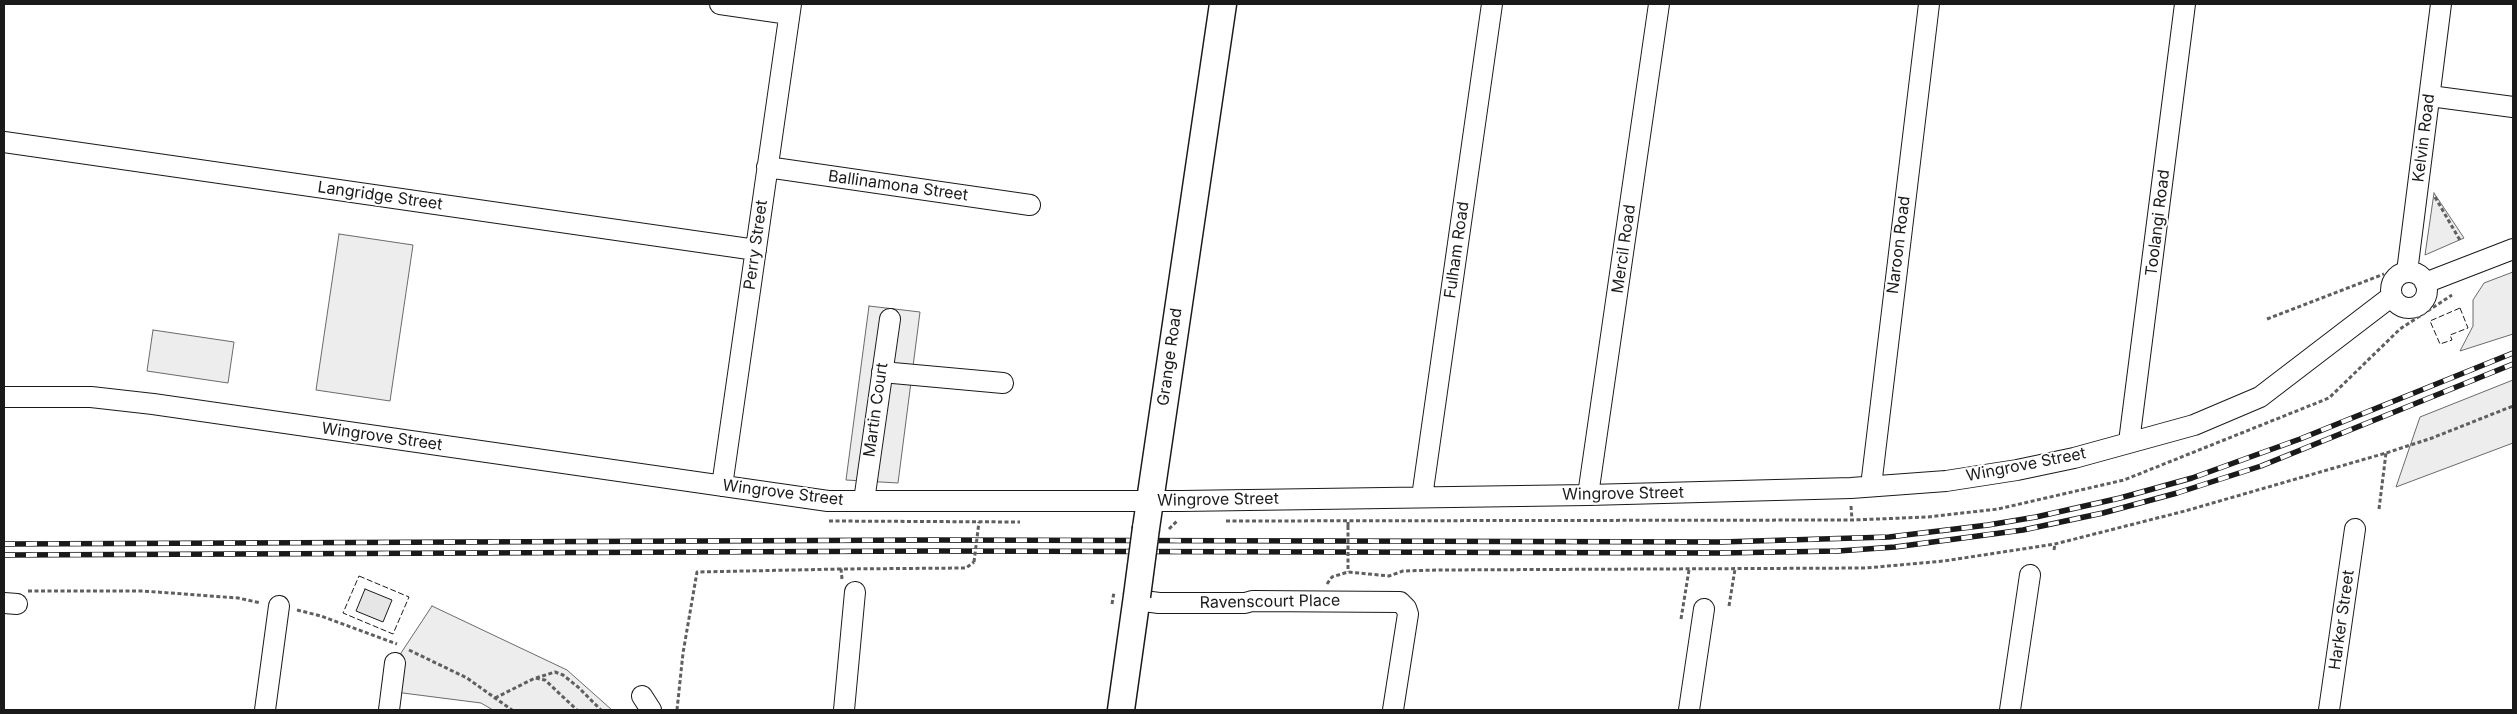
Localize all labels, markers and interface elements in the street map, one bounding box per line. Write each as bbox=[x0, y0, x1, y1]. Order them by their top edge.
street label: Kelvin Road bbox=[2409, 93, 2439, 183]
street label: Ballinamona Street bbox=[827, 167, 969, 205]
street label: Toolangi Road bbox=[2142, 169, 2174, 277]
street label: Langridge Street bbox=[316, 178, 444, 214]
street label: Naroon Road bbox=[1883, 195, 1915, 295]
street label: Perry Street bbox=[740, 199, 772, 291]
street label: Fulham Road bbox=[1441, 200, 1473, 300]
street label: Mercil Road bbox=[1608, 203, 1640, 295]
street label: Grange Road bbox=[1154, 307, 1186, 407]
street label: Martin Court bbox=[860, 362, 892, 458]
street label: Wingrove Street bbox=[320, 419, 444, 455]
street label: Wingrove Street bbox=[1964, 444, 2088, 486]
street label: Wingrove Street bbox=[721, 476, 845, 510]
street label: Wingrove Street bbox=[1562, 483, 1684, 505]
street label: Wingrove Street bbox=[1157, 489, 1279, 511]
street label: Harker Street bbox=[2325, 569, 2359, 671]
street label: Ravenscourt Place bbox=[1200, 591, 1340, 613]

